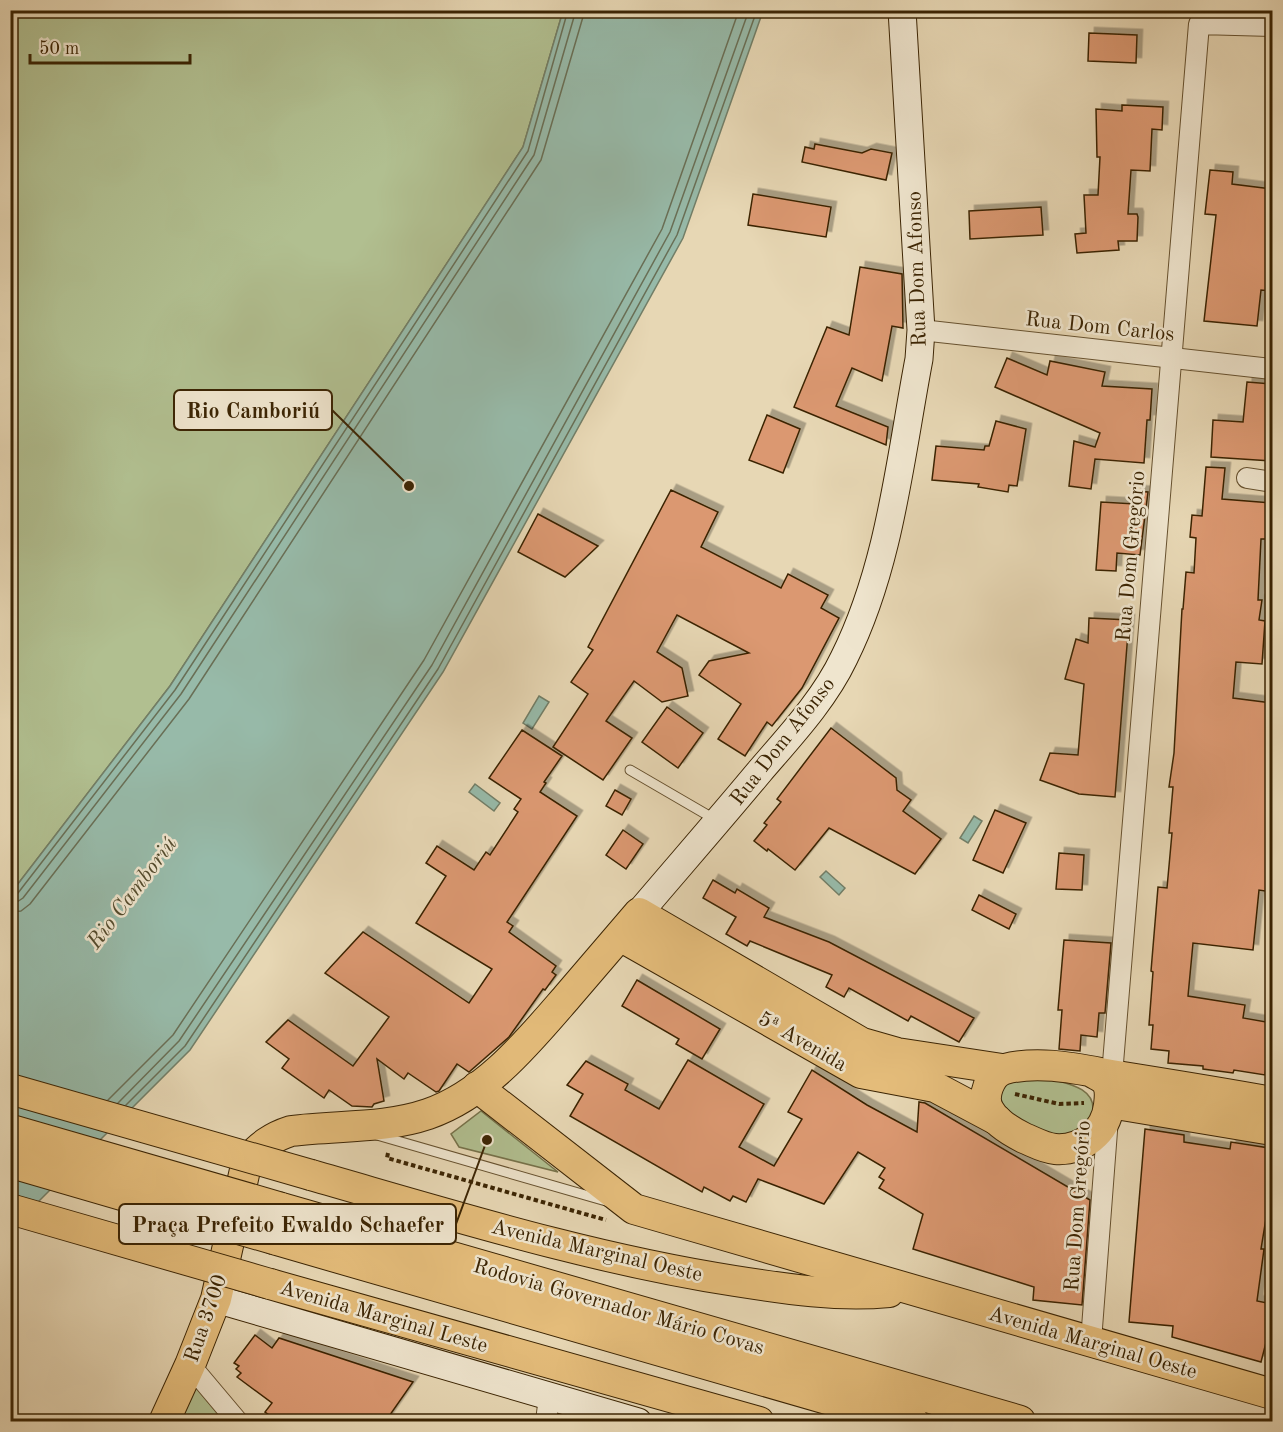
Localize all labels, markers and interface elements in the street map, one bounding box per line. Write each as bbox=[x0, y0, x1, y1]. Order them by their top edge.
scale bar bbox=[30, 27, 190, 65]
text: 50 m bbox=[39, 40, 79, 58]
street label: Rua Dom Afonso bbox=[904, 191, 931, 347]
street label: Rua Dom Carlos bbox=[1024, 309, 1176, 346]
callout: Rio Camboriú bbox=[174, 390, 332, 430]
text: Rio Camboriú bbox=[186, 401, 320, 423]
street label: Rua Dom Gregório bbox=[1114, 470, 1149, 643]
street label: Rua Dom Afonso bbox=[727, 674, 840, 810]
water label: Rio Camboriú bbox=[83, 833, 182, 954]
street label: 5ª Avenida bbox=[754, 1008, 850, 1076]
street label: Rua Dom Gregório bbox=[1062, 1120, 1095, 1292]
callout: Praça Prefeito Ewaldo Schaefer bbox=[119, 1204, 456, 1244]
text: Praça Prefeito Ewaldo Schaefer bbox=[132, 1215, 444, 1237]
street label: Avenida Marginal Oeste bbox=[489, 1217, 704, 1286]
street label: Rodovia Governador Mário Covas bbox=[471, 1256, 767, 1359]
street label: Rua 3700 bbox=[182, 1272, 231, 1365]
street label: Avenida Marginal Leste bbox=[277, 1278, 490, 1357]
street label: Avenida Marginal Oeste bbox=[986, 1304, 1199, 1383]

